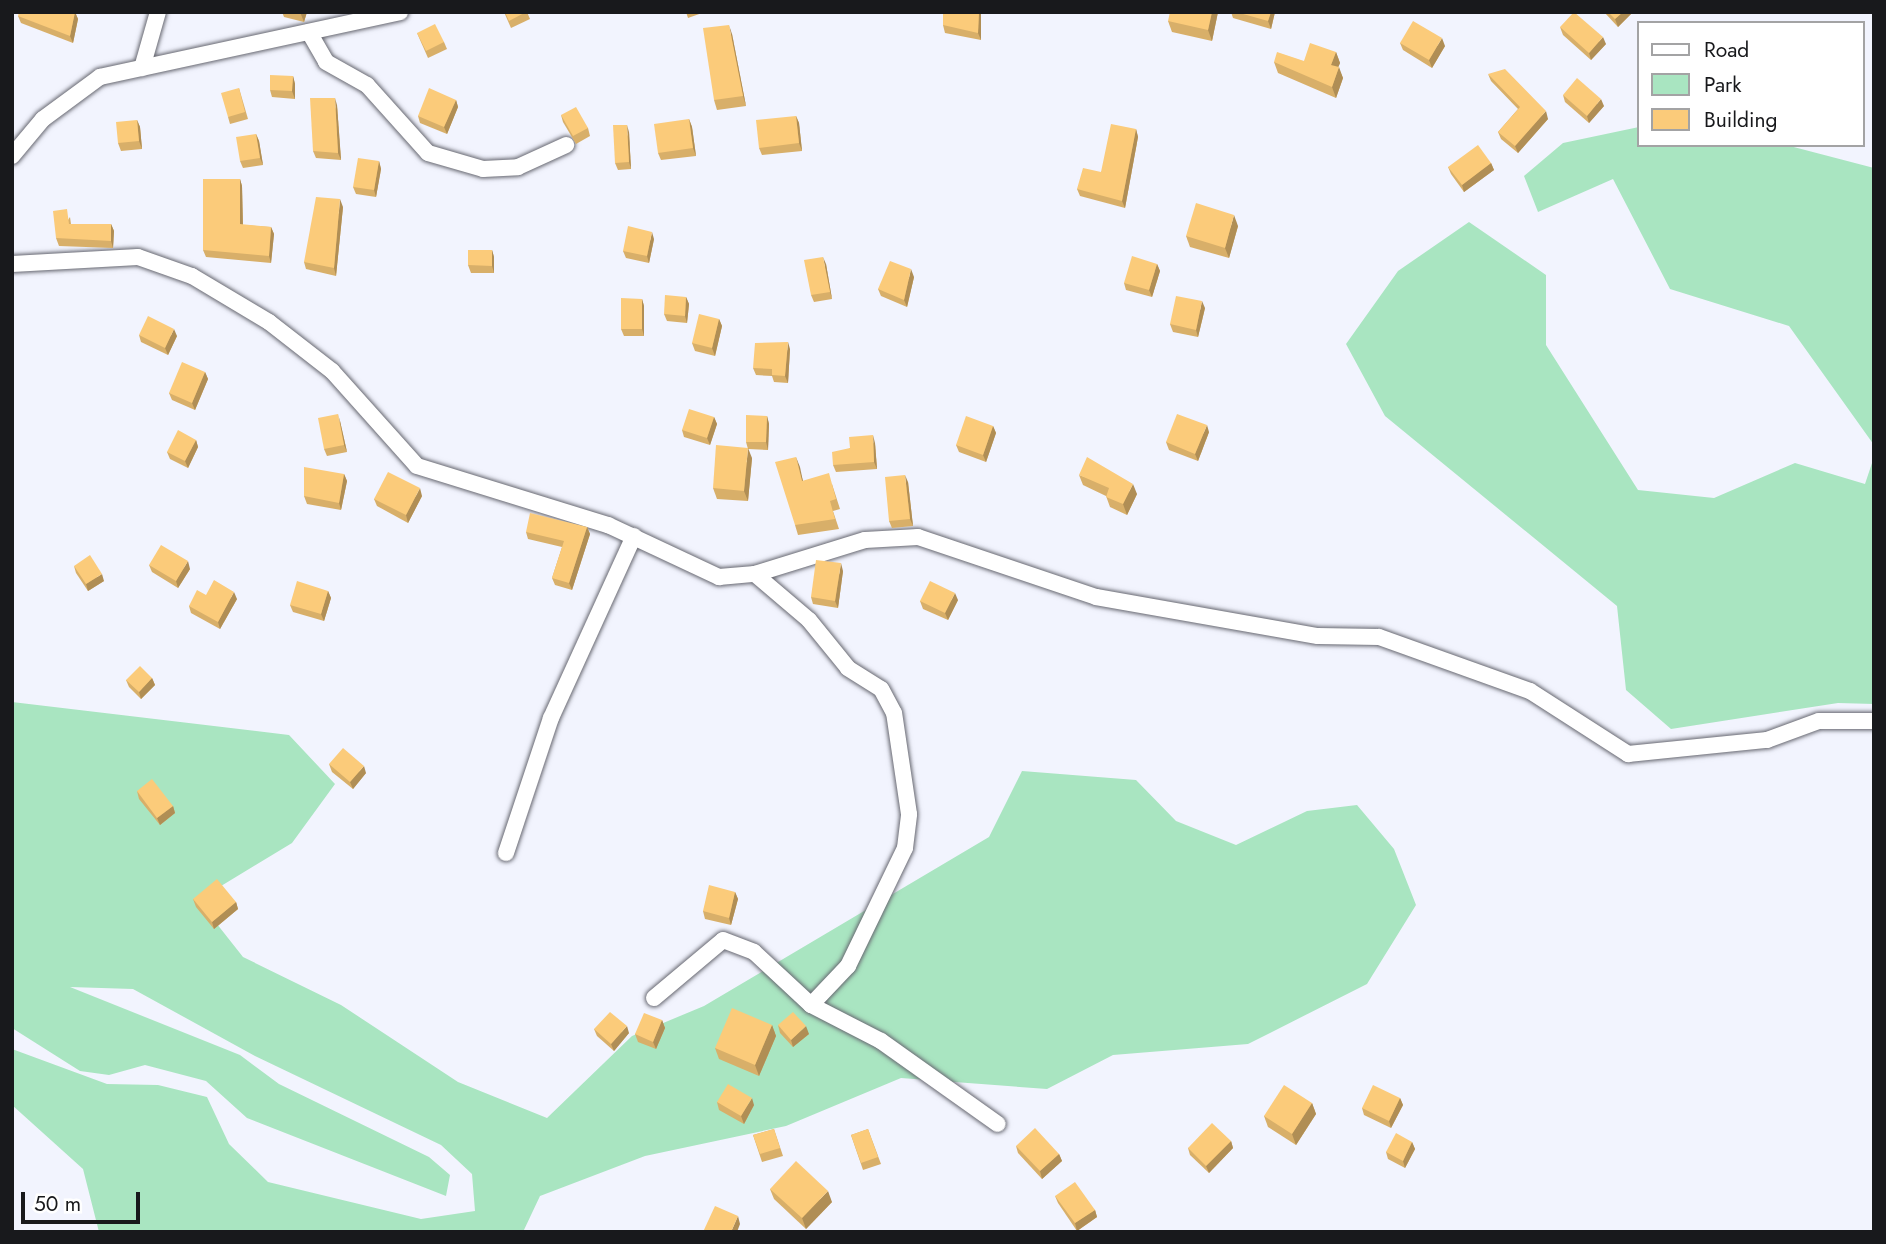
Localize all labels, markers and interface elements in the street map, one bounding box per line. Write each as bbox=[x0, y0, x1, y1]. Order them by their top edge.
legend bbox=[1638, 21, 1865, 147]
text: Road bbox=[1704, 35, 1749, 65]
text: Park bbox=[1704, 70, 1741, 100]
text: Building bbox=[1704, 105, 1777, 135]
scale bar bbox=[24, 1178, 144, 1222]
text: 50 m bbox=[34, 1189, 81, 1219]

